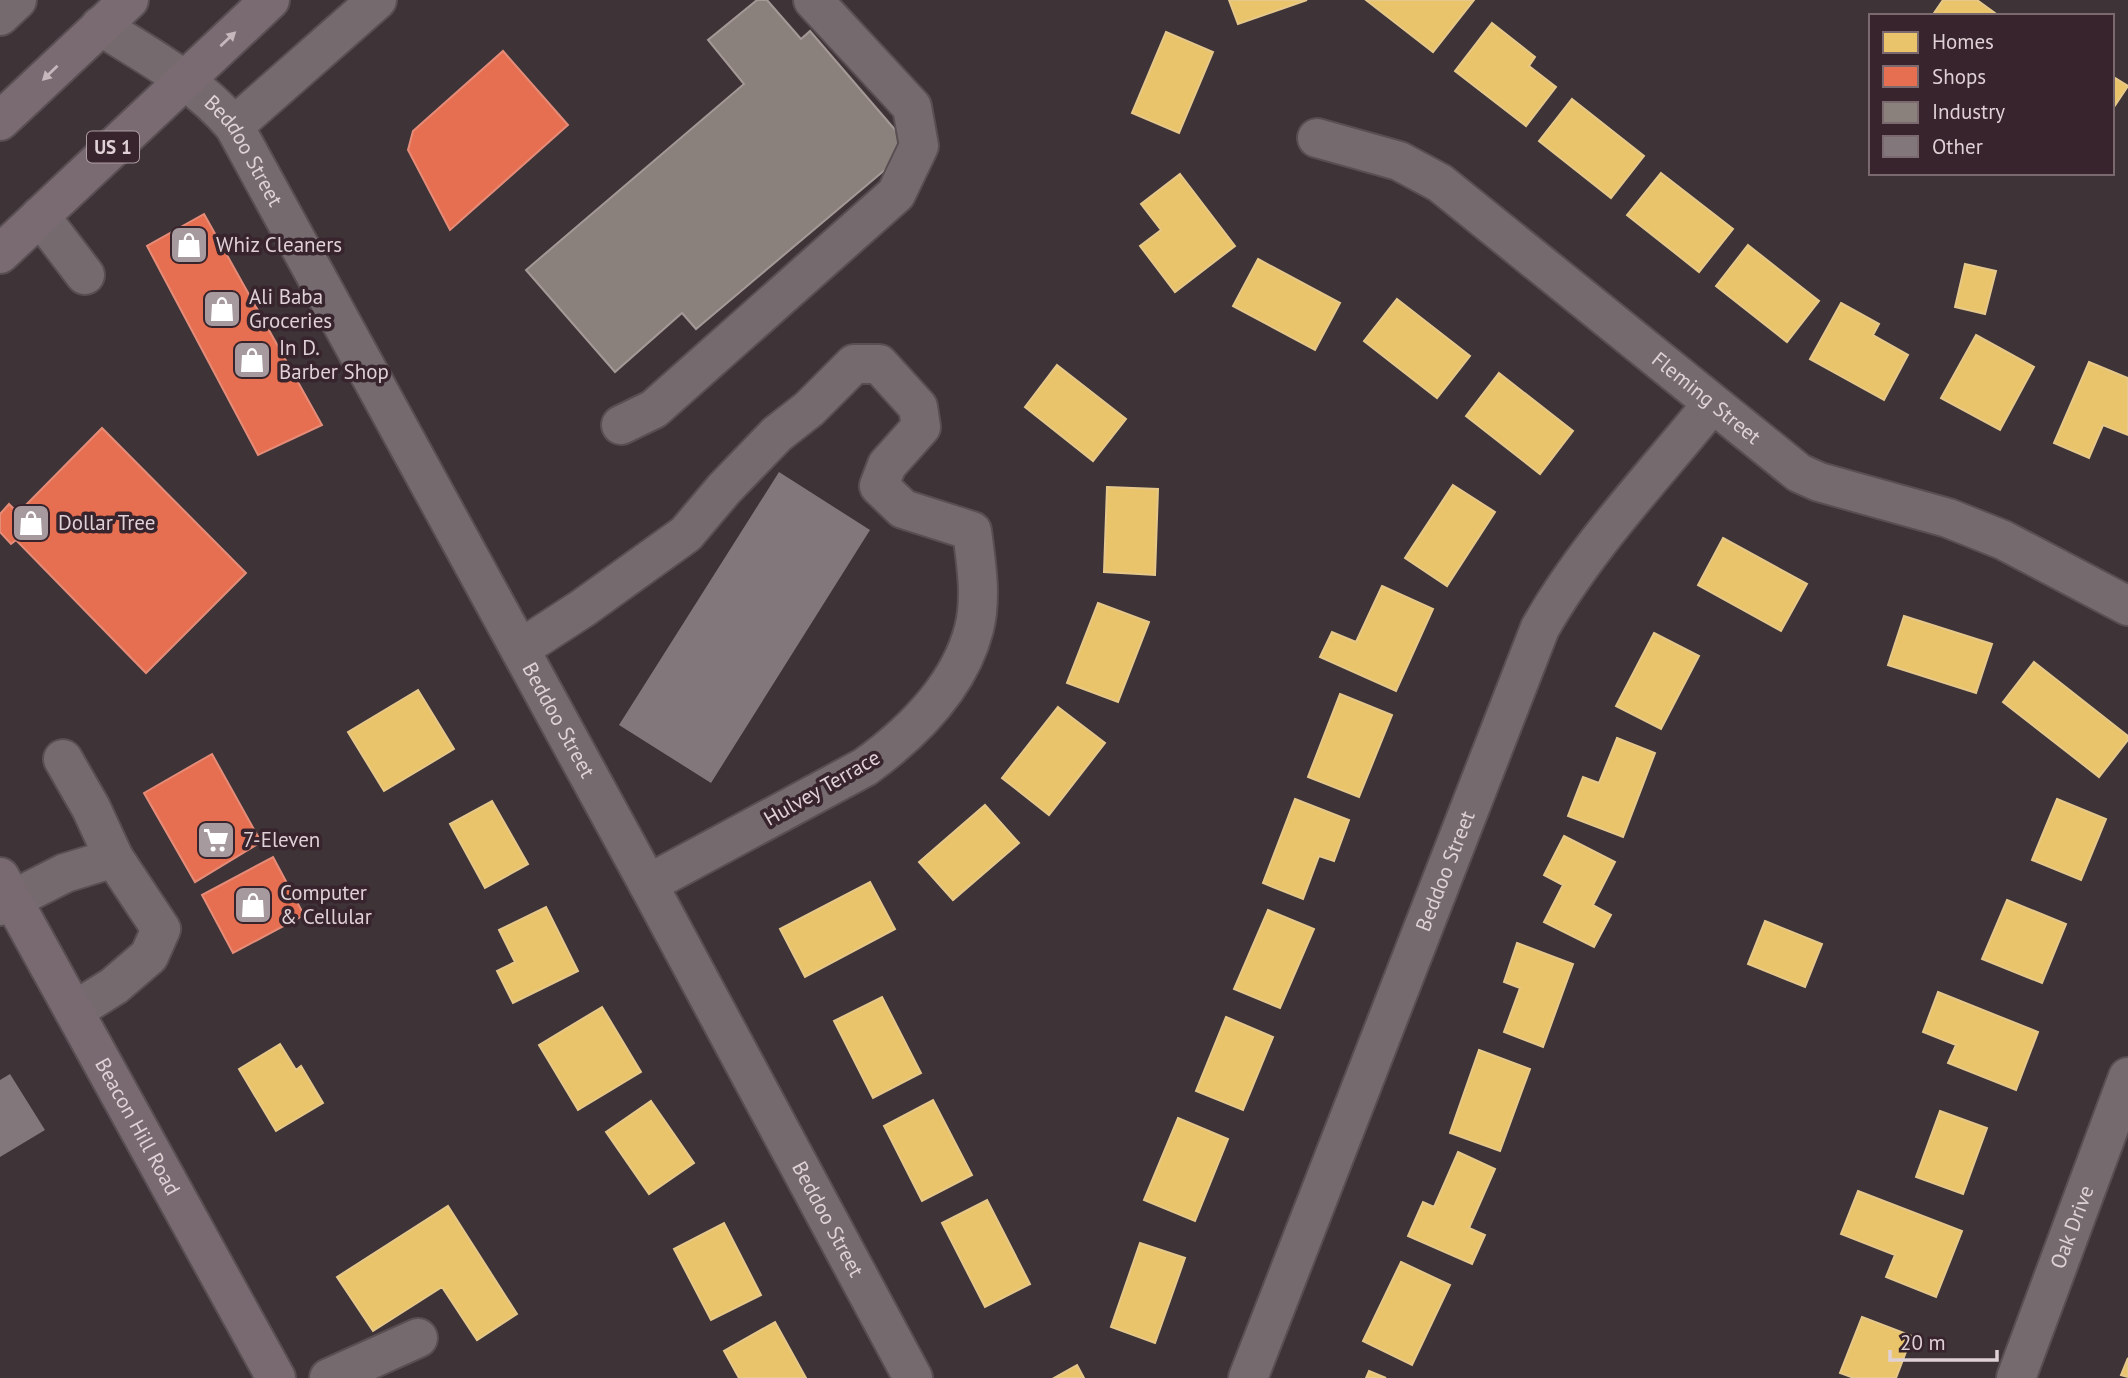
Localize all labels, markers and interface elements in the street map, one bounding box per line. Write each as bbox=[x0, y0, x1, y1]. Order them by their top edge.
legend bbox=[1869, 14, 2114, 175]
text: Homes bbox=[1932, 28, 1994, 55]
one-way arrow bbox=[219, 32, 236, 48]
text: Shops bbox=[1932, 63, 1986, 90]
one-way arrow bbox=[42, 64, 59, 81]
street label: Beddoo Street bbox=[199, 89, 289, 211]
text: Industry bbox=[1932, 98, 2005, 125]
road number: US 1 bbox=[87, 132, 139, 162]
text: Other bbox=[1932, 133, 1983, 160]
shop icon: Whiz Cleaners bbox=[168, 224, 210, 266]
place label: Whiz Cleaners bbox=[216, 231, 342, 258]
place label: Ali Baba Groceries bbox=[249, 283, 332, 334]
shop icon: Ali Baba Groceries bbox=[201, 288, 243, 330]
place label: In D. Barber Shop bbox=[279, 334, 389, 385]
shop icon: In D. Barber Shop bbox=[231, 339, 273, 381]
street label: Fleming Street bbox=[1647, 346, 1767, 450]
shop icon: Dollar Tree bbox=[10, 502, 52, 544]
place label: Dollar Tree bbox=[58, 509, 155, 536]
street label: Beddoo Street bbox=[517, 658, 601, 782]
street label: Hulvey Terrace bbox=[759, 743, 885, 832]
street label: Beddoo Street bbox=[1409, 807, 1481, 935]
supermarket icon: 7-Eleven bbox=[195, 819, 237, 861]
place label: 7-Eleven bbox=[243, 826, 320, 853]
place label: Computer & Cellular bbox=[280, 879, 372, 930]
shop icon: Computer & Cellular bbox=[232, 884, 274, 926]
street label: Beacon Hill Road bbox=[89, 1053, 187, 1200]
street label: Beddoo Street bbox=[786, 1156, 870, 1281]
street label: Oak Drive bbox=[2044, 1181, 2099, 1272]
scale bar bbox=[1890, 1318, 1997, 1362]
text: 20 m bbox=[1900, 1329, 1946, 1356]

